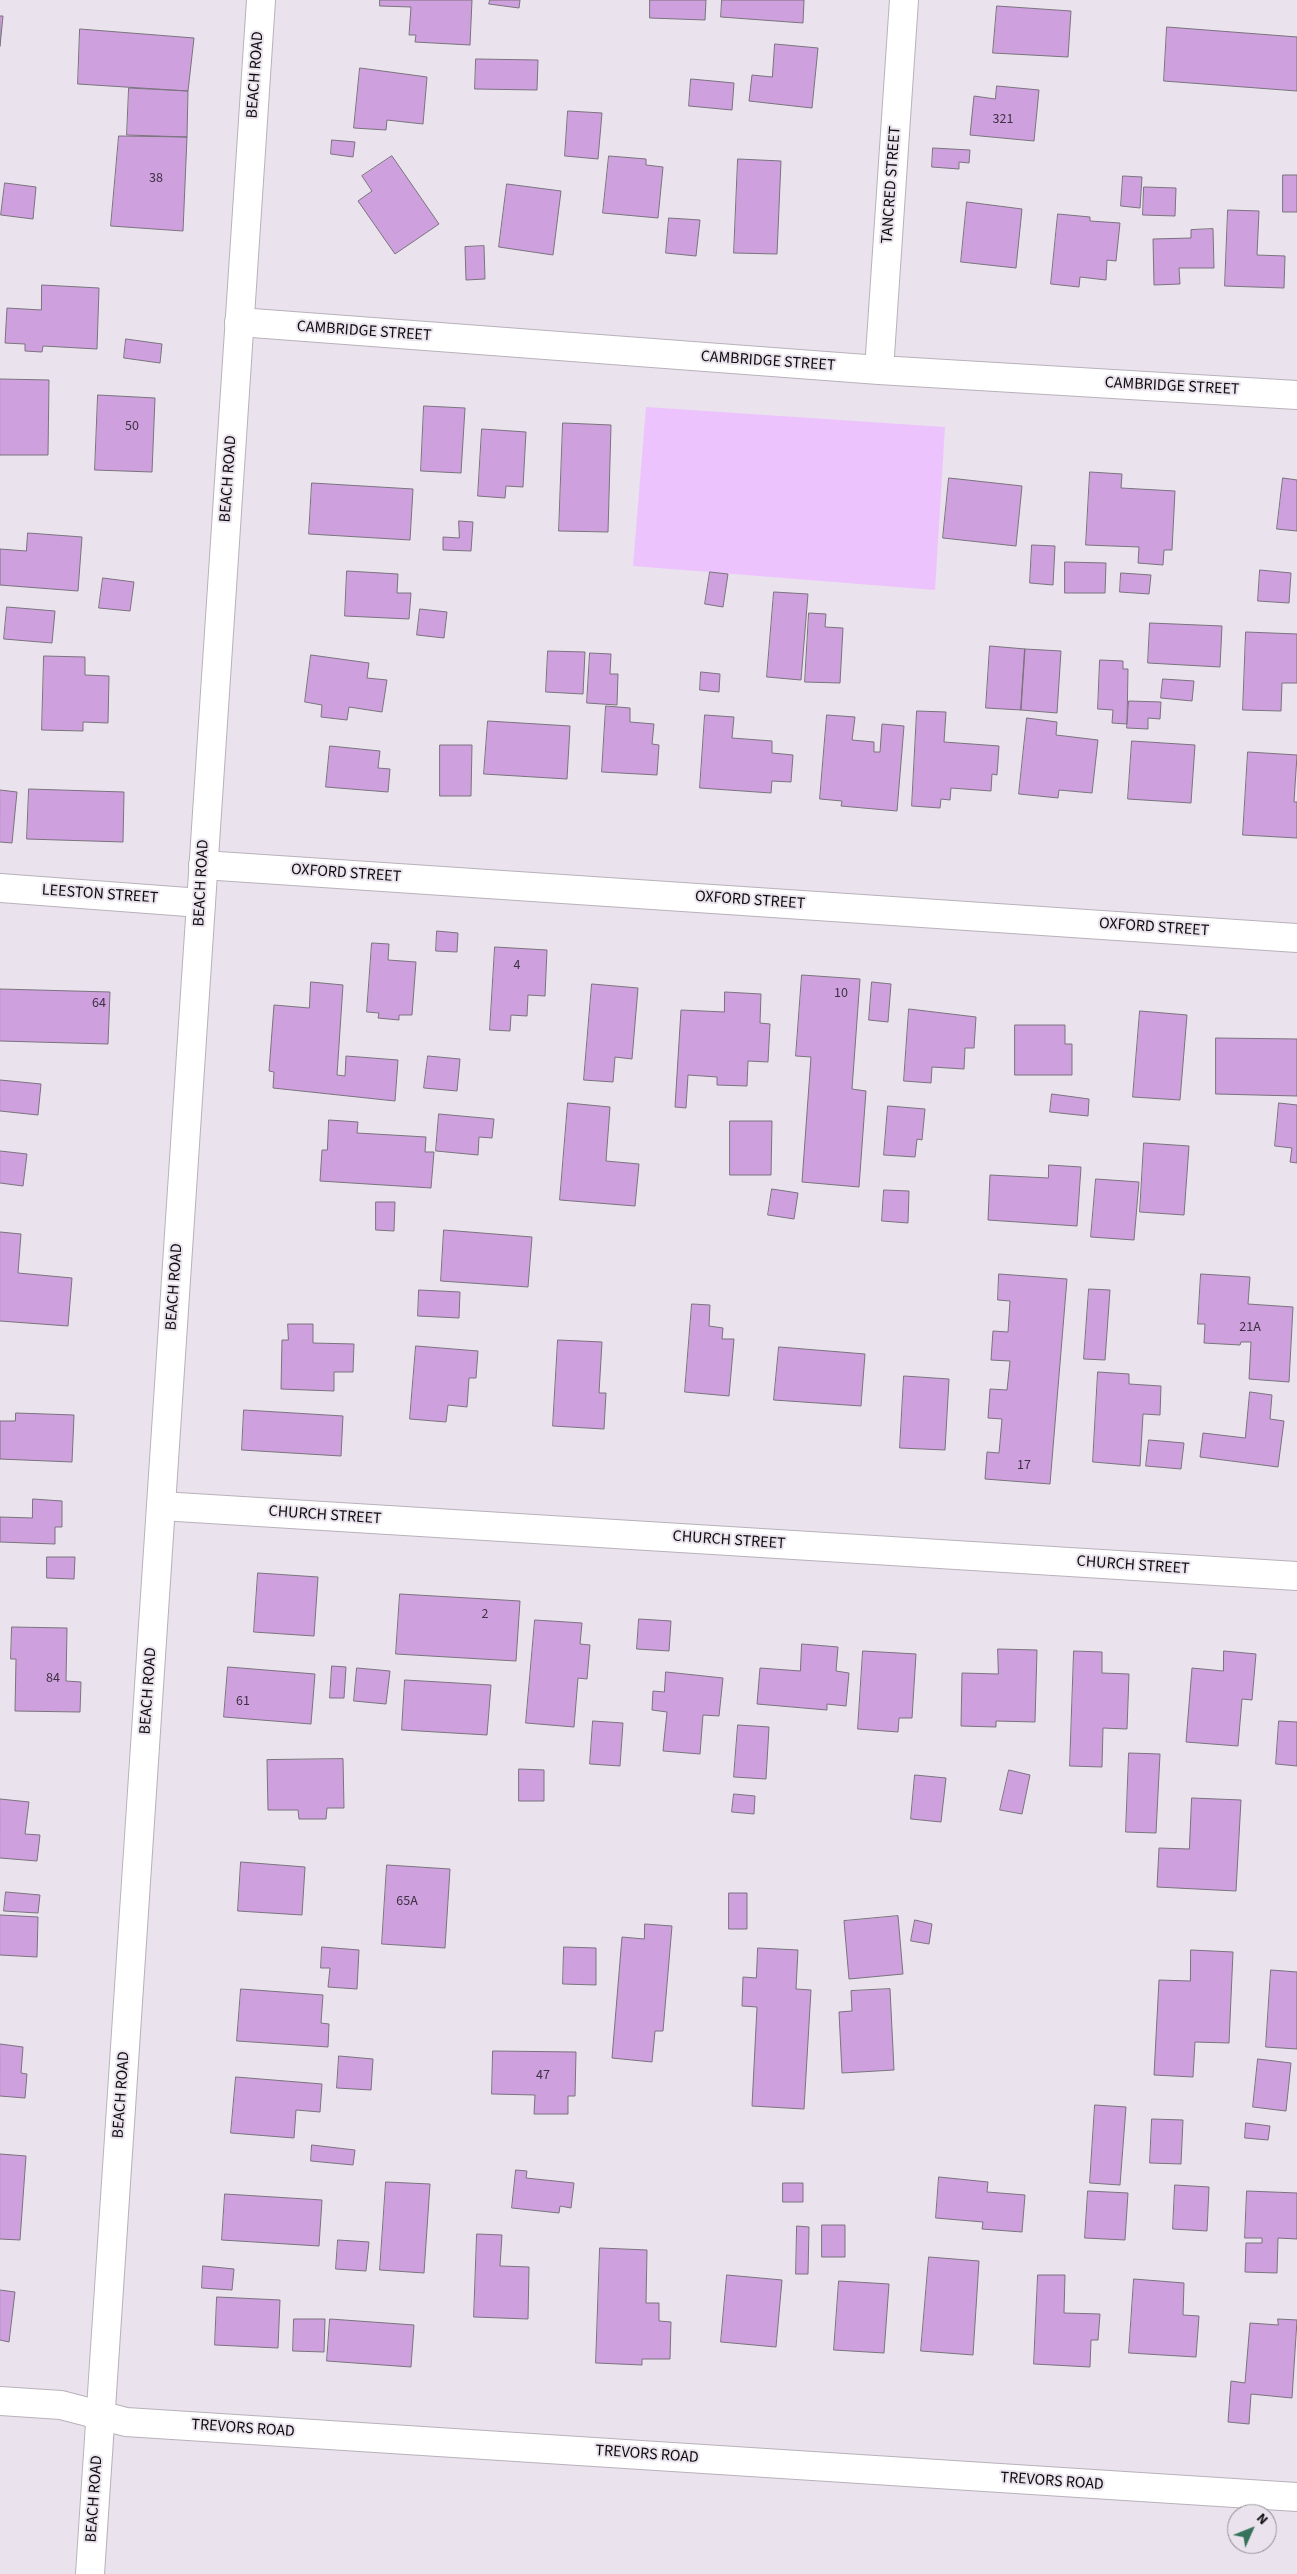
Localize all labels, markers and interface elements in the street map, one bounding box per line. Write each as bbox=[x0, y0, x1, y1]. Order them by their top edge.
street label: BEACH ROAD bbox=[243, 31, 269, 119]
house number: 321 bbox=[993, 112, 1013, 128]
street label: TANCRED STREET bbox=[878, 125, 906, 245]
house number: 38 bbox=[149, 171, 163, 187]
street label: CAMBRIDGE STREET bbox=[296, 318, 432, 346]
street label: CAMBRIDGE STREET bbox=[700, 348, 836, 376]
street label: CAMBRIDGE STREET bbox=[1104, 374, 1240, 400]
house number: 50 bbox=[125, 419, 139, 435]
street label: BEACH ROAD bbox=[216, 435, 242, 523]
street label: BEACH ROAD bbox=[190, 839, 214, 927]
street label: OXFORD STREET bbox=[290, 861, 402, 887]
street label: LEESTON STREET bbox=[41, 881, 159, 909]
street label: OXFORD STREET bbox=[694, 888, 806, 914]
street label: OXFORD STREET bbox=[1098, 915, 1210, 941]
house number: 4 bbox=[514, 958, 520, 974]
house number: 10 bbox=[834, 986, 848, 1002]
house number: 64 bbox=[92, 996, 106, 1012]
street label: BEACH ROAD bbox=[162, 1243, 188, 1331]
house number: 21A bbox=[1239, 1320, 1261, 1336]
house number: 17 bbox=[1017, 1458, 1031, 1474]
street label: CHURCH STREET bbox=[268, 1502, 382, 1530]
street label: CHURCH STREET bbox=[672, 1527, 786, 1555]
street label: CHURCH STREET bbox=[1076, 1552, 1190, 1580]
house number: 2 bbox=[482, 1607, 488, 1623]
street label: BEACH ROAD bbox=[136, 1647, 162, 1735]
house number: 84 bbox=[46, 1671, 60, 1687]
house number: 61 bbox=[236, 1694, 250, 1710]
house number: 65A bbox=[396, 1894, 418, 1910]
street label: BEACH ROAD bbox=[109, 2051, 135, 2139]
house number: 47 bbox=[536, 2068, 550, 2084]
street label: TREVORS ROAD bbox=[191, 2416, 295, 2442]
street label: TREVORS ROAD bbox=[595, 2442, 699, 2468]
street label: BEACH ROAD bbox=[82, 2455, 108, 2543]
street label: TREVORS ROAD bbox=[1000, 2469, 1104, 2495]
north arrow bbox=[1227, 2504, 1277, 2554]
text: N bbox=[1252, 2509, 1272, 2530]

